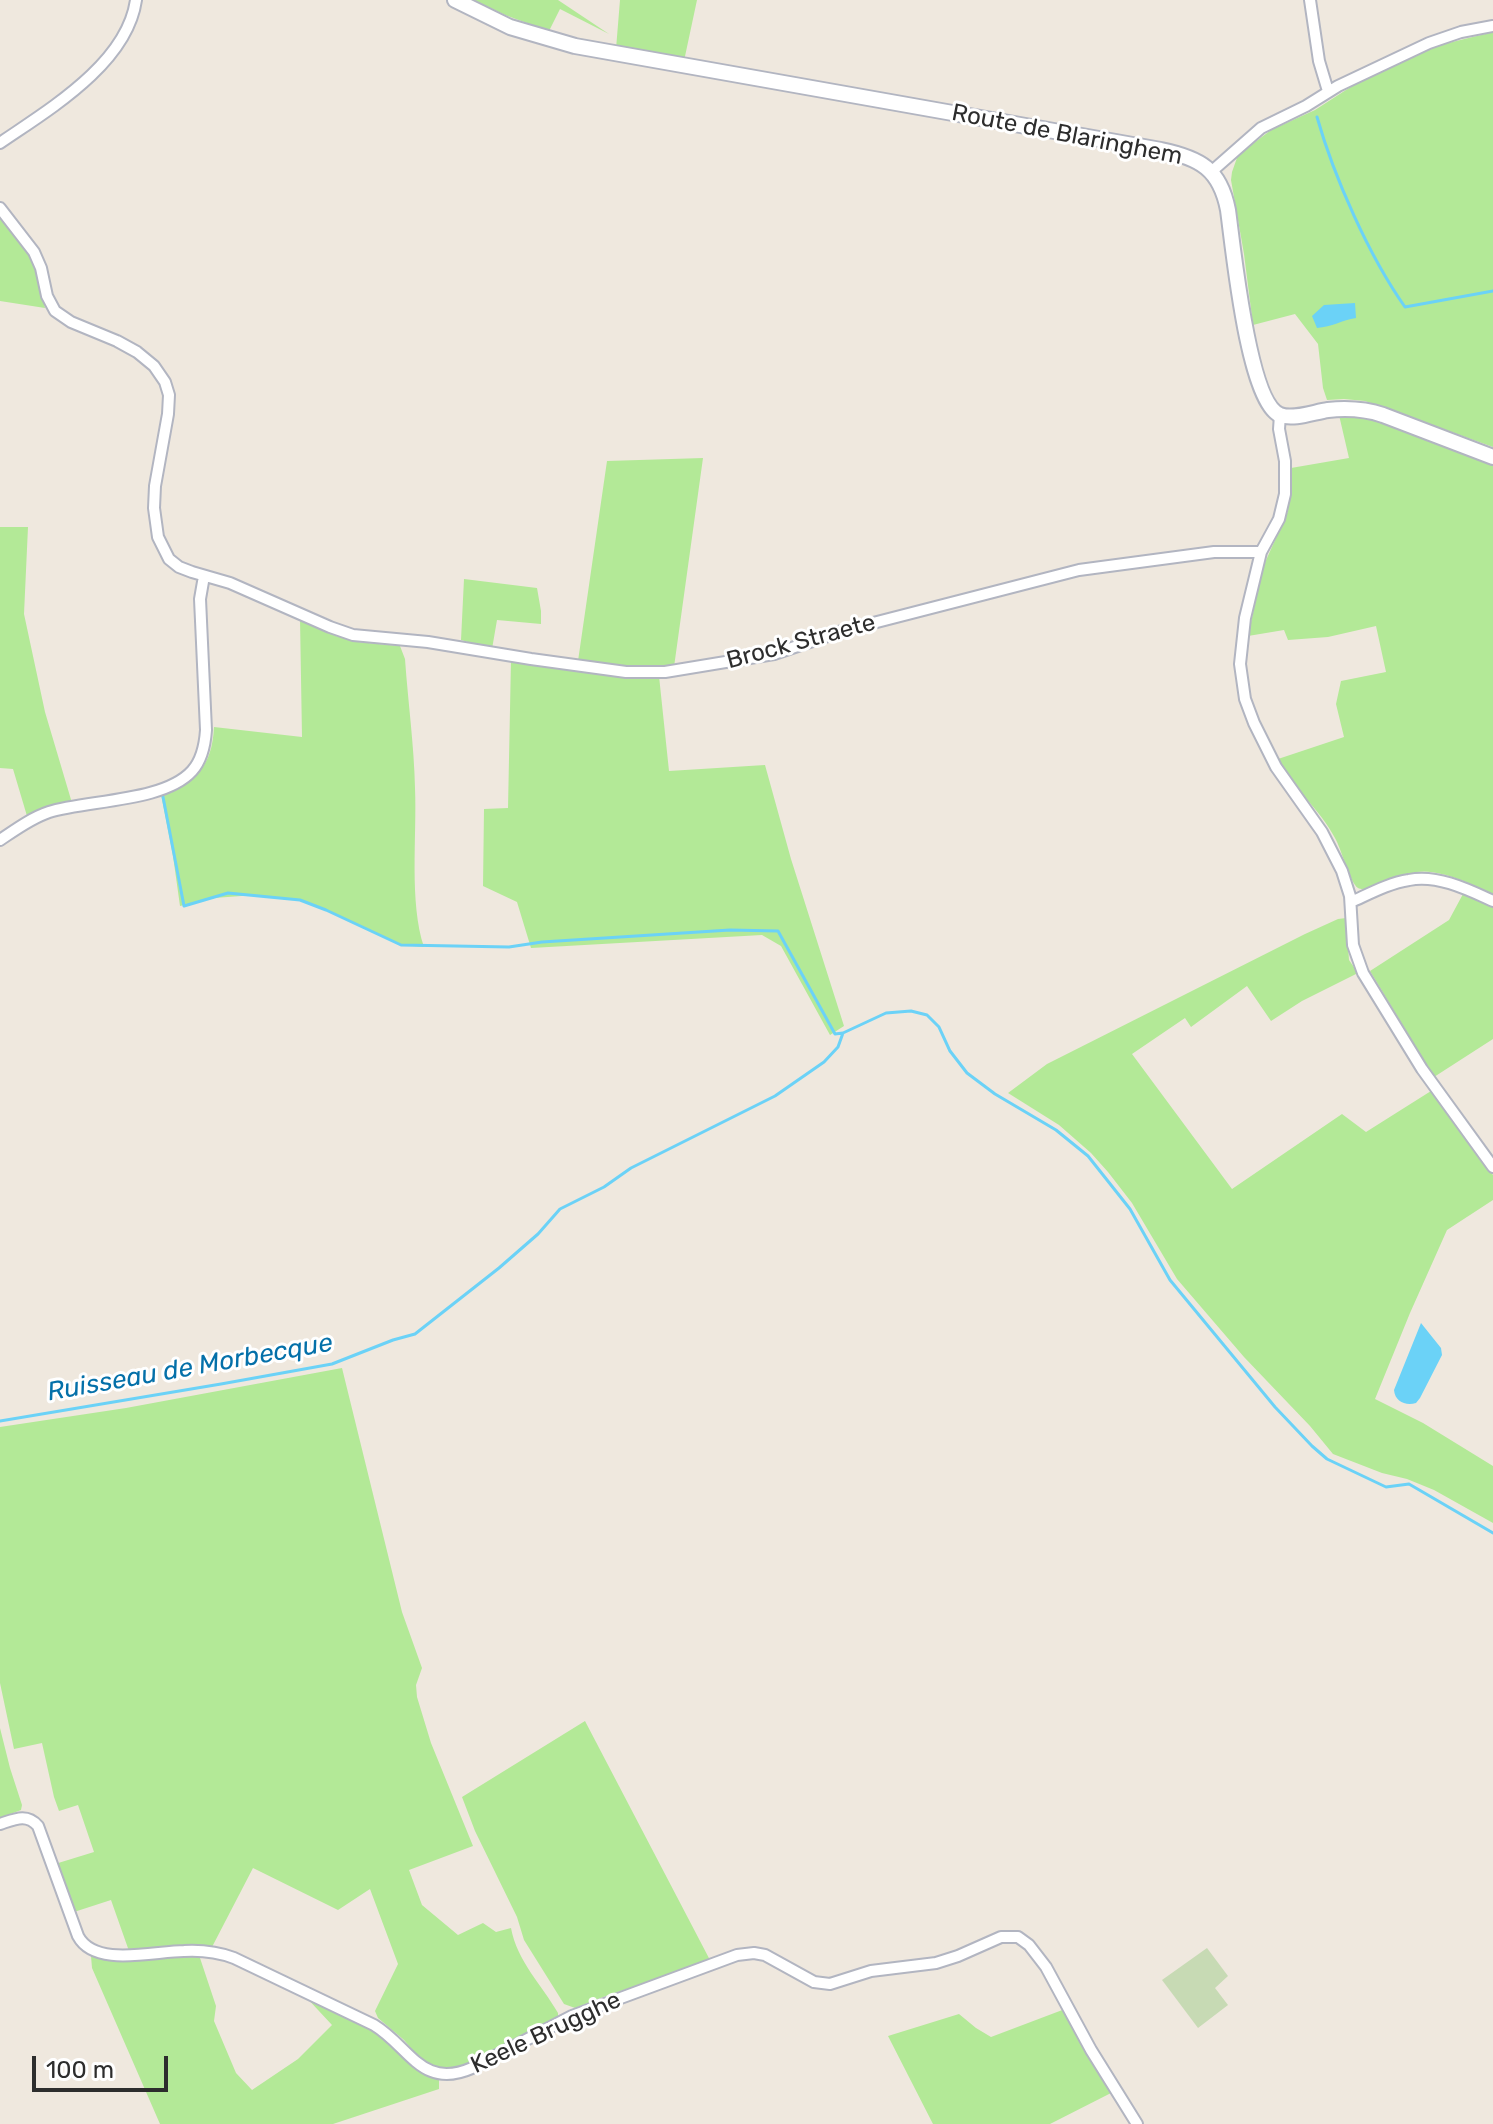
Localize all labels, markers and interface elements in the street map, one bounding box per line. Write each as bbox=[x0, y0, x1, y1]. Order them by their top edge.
street label: Route de Blaringhem bbox=[949, 99, 1185, 171]
street label: Brock Straete bbox=[723, 608, 879, 676]
water label: Ruisseau de Morbecque bbox=[45, 1328, 335, 1408]
street label: Keele Brugghe bbox=[466, 1986, 626, 2080]
scale bar bbox=[36, 2040, 172, 2090]
text: 100 m bbox=[46, 2056, 114, 2084]

